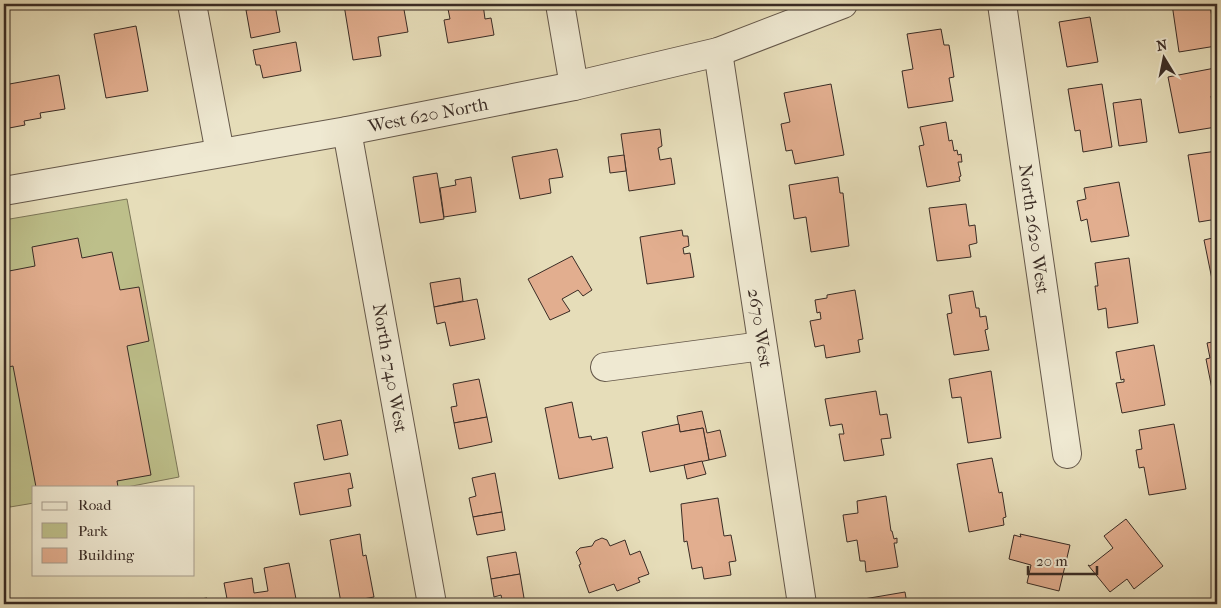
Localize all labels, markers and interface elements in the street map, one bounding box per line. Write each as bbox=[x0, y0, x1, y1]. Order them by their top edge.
north arrow bbox=[1138, 32, 1188, 82]
text: N bbox=[1155, 36, 1169, 55]
street label: West 620 North bbox=[365, 94, 490, 138]
street label: North 2620 West bbox=[1014, 163, 1053, 296]
street label: 2670 West bbox=[743, 287, 776, 370]
street label: North 2740 West bbox=[368, 302, 411, 435]
legend bbox=[32, 486, 195, 576]
text: Road bbox=[78, 496, 112, 514]
text: Park bbox=[78, 522, 108, 540]
scale bar bbox=[1028, 543, 1097, 575]
text: Building bbox=[78, 546, 135, 564]
text: 20 m bbox=[1036, 552, 1068, 570]

